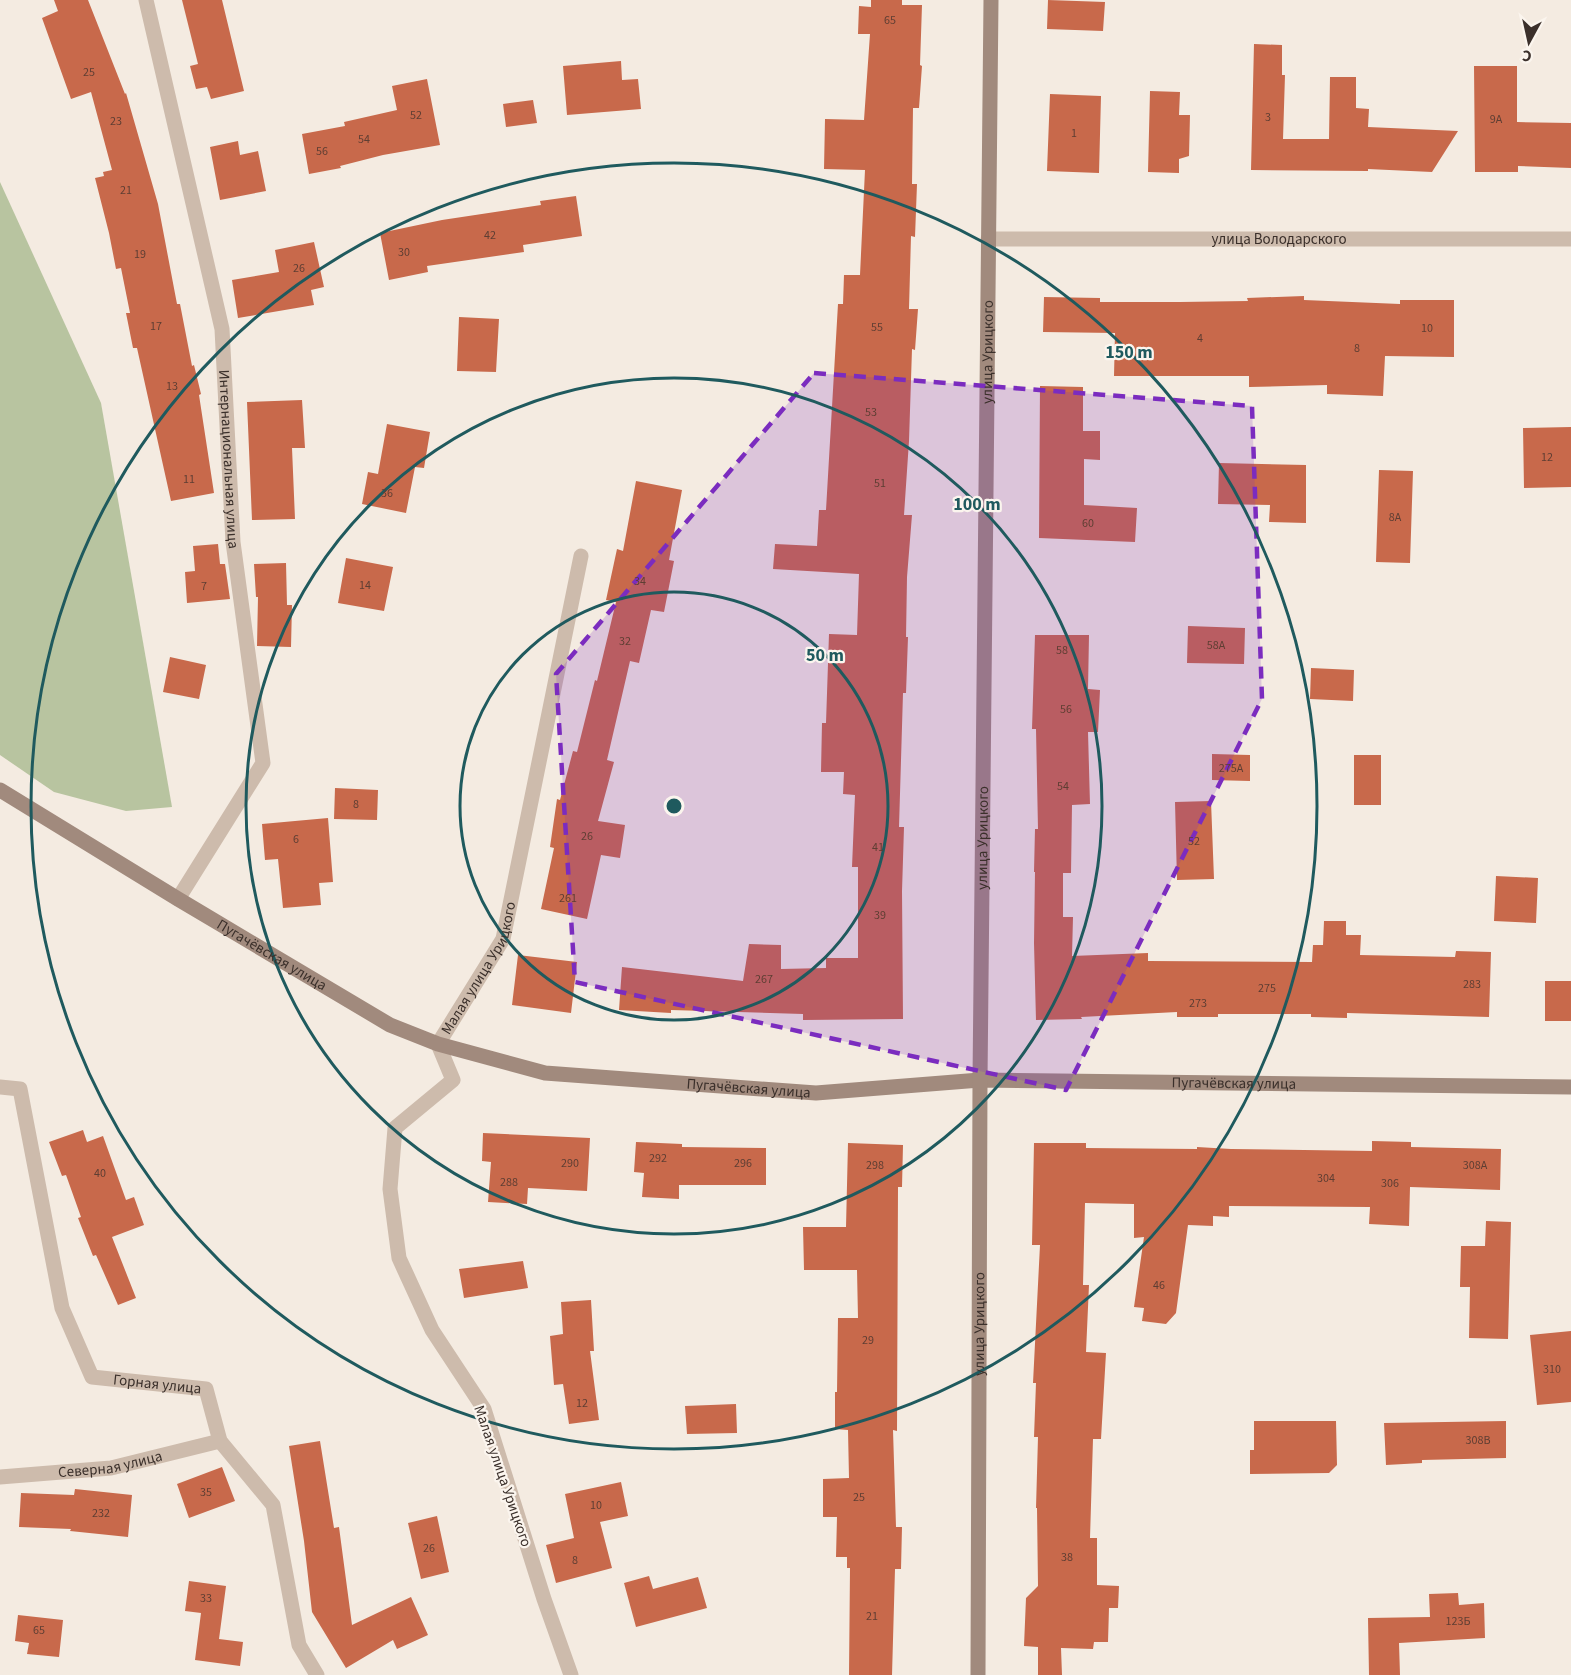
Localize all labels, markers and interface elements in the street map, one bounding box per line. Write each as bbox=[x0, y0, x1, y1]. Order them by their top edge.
house number: 65 bbox=[884, 12, 896, 29]
north arrow bbox=[1499, 12, 1559, 72]
text: С bbox=[1521, 44, 1533, 67]
house number: 25 bbox=[83, 64, 95, 81]
house number: 52 bbox=[410, 107, 422, 124]
house number: 3 bbox=[1265, 109, 1271, 126]
house number: 9А bbox=[1490, 111, 1503, 128]
house number: 23 bbox=[110, 113, 122, 130]
house number: 1 bbox=[1071, 125, 1077, 142]
house number: 54 bbox=[358, 131, 370, 148]
house number: 56 bbox=[316, 143, 328, 160]
house number: 21 bbox=[120, 182, 132, 199]
house number: 42 bbox=[484, 227, 496, 244]
street label: улица Володарского bbox=[1211, 229, 1347, 250]
house number: 30 bbox=[398, 244, 410, 261]
house number: 19 bbox=[134, 246, 146, 263]
house number: 26 bbox=[293, 260, 305, 277]
street label: улица Урицкого bbox=[977, 300, 999, 404]
house number: 17 bbox=[150, 318, 162, 335]
house number: 55 bbox=[871, 319, 883, 336]
house number: 10 bbox=[1421, 320, 1433, 337]
house number: 4 bbox=[1197, 330, 1203, 347]
text: 150 m bbox=[1105, 340, 1153, 365]
house number: 8 bbox=[1354, 340, 1360, 357]
street label: Интернациональная улица bbox=[213, 369, 244, 550]
house number: 13 bbox=[166, 378, 178, 395]
house number: 53 bbox=[865, 404, 877, 421]
house number: 12 bbox=[1541, 449, 1553, 466]
house number: 11 bbox=[183, 471, 195, 488]
house number: 51 bbox=[874, 475, 886, 492]
house number: 36 bbox=[381, 485, 393, 502]
text: 100 m bbox=[953, 492, 1001, 517]
house number: 8А bbox=[1389, 509, 1402, 526]
house number: 60 bbox=[1082, 515, 1094, 532]
house number: 34 bbox=[634, 573, 646, 590]
house number: 14 bbox=[359, 577, 371, 594]
house number: 7 bbox=[201, 578, 207, 595]
house number: 32 bbox=[619, 633, 631, 650]
house number: 58А bbox=[1207, 637, 1226, 654]
house number: 58 bbox=[1056, 642, 1068, 659]
text: 50 m bbox=[806, 643, 844, 668]
house number: 56 bbox=[1060, 701, 1072, 718]
house number: 275А bbox=[1219, 760, 1244, 777]
house number: 54 bbox=[1057, 778, 1069, 795]
street label: улица Урицкого bbox=[972, 786, 994, 890]
house number: 8 bbox=[353, 796, 359, 813]
centre of rings bbox=[664, 796, 684, 816]
house number: 26 bbox=[581, 828, 593, 845]
house number: 6 bbox=[293, 831, 299, 848]
house number: 52 bbox=[1188, 833, 1200, 850]
house number: 41 bbox=[872, 839, 884, 856]
house number: 261 bbox=[559, 890, 577, 907]
street label: Малая улица Урицкого bbox=[436, 900, 521, 1039]
house number: 39 bbox=[874, 907, 886, 924]
street label: Пугачёвская улица bbox=[213, 914, 331, 996]
house number: 267 bbox=[755, 971, 773, 988]
house number: 283 bbox=[1463, 976, 1481, 993]
house number: 275 bbox=[1258, 980, 1276, 997]
house number: 273 bbox=[1189, 995, 1207, 1012]
street label: Пугачёвская улица bbox=[1172, 1072, 1296, 1095]
street label: Пугачёвская улица bbox=[686, 1073, 811, 1104]
house number: 292 bbox=[649, 1150, 667, 1167]
house number: 290 bbox=[561, 1155, 579, 1172]
house number: 296 bbox=[734, 1155, 752, 1172]
house number: 298 bbox=[866, 1157, 884, 1174]
house number: 308А bbox=[1463, 1157, 1488, 1174]
house number: 40 bbox=[94, 1165, 106, 1182]
house number: 304 bbox=[1317, 1170, 1335, 1187]
house number: 288 bbox=[500, 1174, 518, 1191]
house number: 306 bbox=[1381, 1175, 1399, 1192]
street label: улица Урицкого bbox=[969, 1272, 990, 1376]
house number: 46 bbox=[1153, 1277, 1165, 1294]
house number: 29 bbox=[862, 1332, 874, 1349]
house number: 310 bbox=[1543, 1361, 1561, 1378]
street label: Горная улица bbox=[112, 1369, 202, 1399]
house number: 12 bbox=[576, 1395, 588, 1412]
street label: Малая улица Урицкого bbox=[468, 1403, 537, 1550]
house number: 308В bbox=[1466, 1432, 1490, 1449]
street label: Северная улица bbox=[57, 1446, 165, 1483]
house number: 35 bbox=[200, 1484, 212, 1501]
house number: 25 bbox=[853, 1489, 865, 1506]
house number: 10 bbox=[590, 1497, 602, 1514]
house number: 232 bbox=[92, 1505, 110, 1522]
house number: 26 bbox=[423, 1540, 435, 1557]
house number: 38 bbox=[1061, 1549, 1073, 1566]
house number: 8 bbox=[572, 1552, 578, 1569]
house number: 33 bbox=[200, 1590, 212, 1607]
house number: 21 bbox=[866, 1608, 878, 1625]
house number: 123Б bbox=[1446, 1613, 1470, 1630]
house number: 65 bbox=[33, 1622, 45, 1639]

